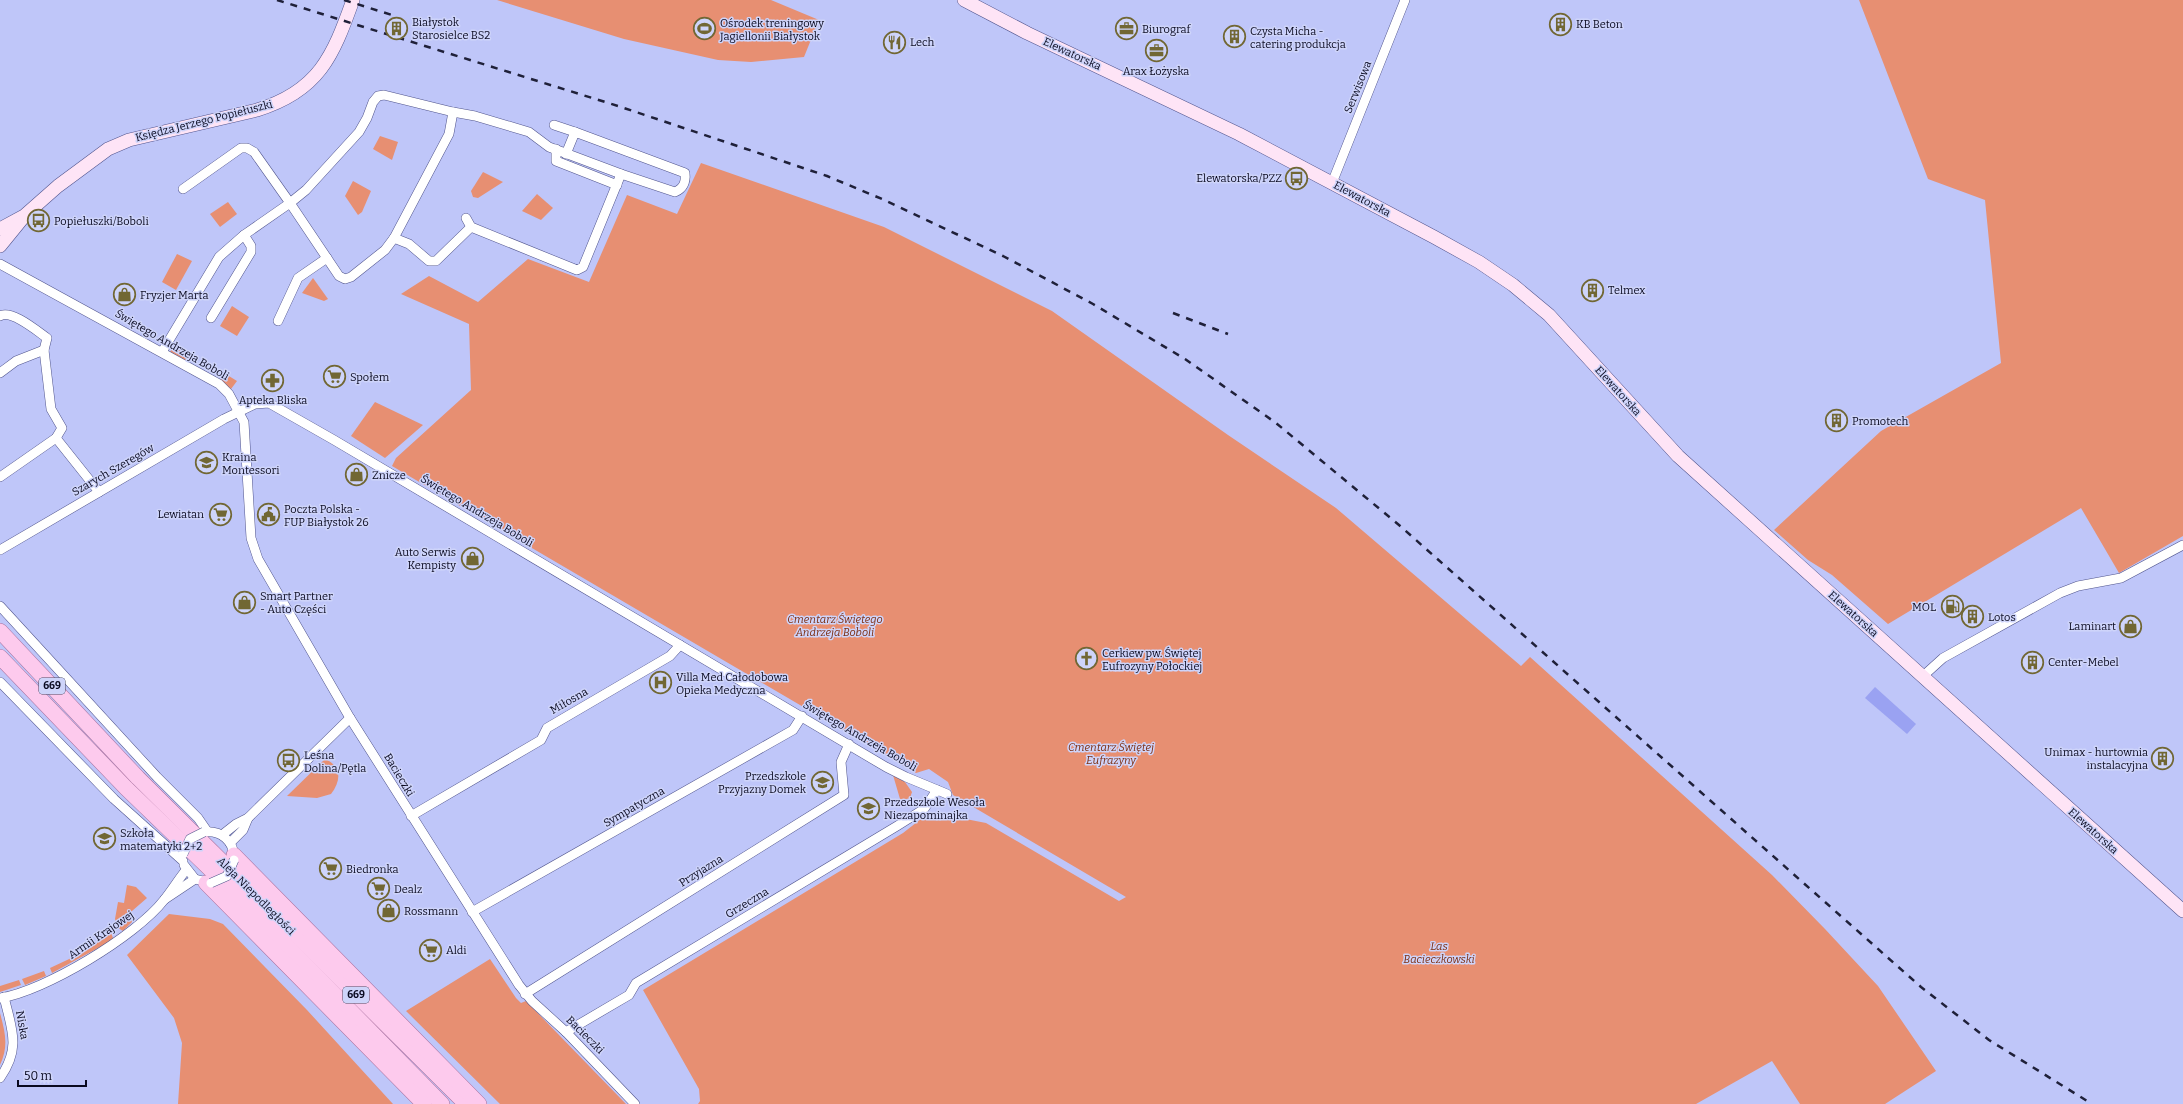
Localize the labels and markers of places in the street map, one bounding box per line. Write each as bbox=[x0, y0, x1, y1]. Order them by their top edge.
building icon: KB Beton bbox=[1548, 11, 1574, 37]
building icon: Białystok Starosielce BS2 bbox=[383, 15, 409, 41]
place label: Białystok Starosielce BS2 bbox=[412, 16, 490, 42]
sports icon: Ośrodek treningowy Jagiellonii Białystok bbox=[691, 16, 717, 42]
office icon: Biurograf bbox=[1114, 16, 1140, 42]
place label: Ośrodek treningowy Jagiellonii Białystok bbox=[719, 17, 824, 43]
place label: KB Beton bbox=[1576, 18, 1623, 31]
place label: Biurograf bbox=[1142, 23, 1191, 36]
building icon: Czysta Micha - catering produkcja bbox=[1222, 24, 1248, 50]
place label: Czysta Micha - catering produkcja bbox=[1250, 25, 1346, 51]
restaurant icon: Lech bbox=[881, 29, 907, 55]
place label: Lech bbox=[910, 36, 934, 49]
office icon: Arax Łożyska bbox=[1143, 38, 1169, 64]
place label: Arax Łożyska bbox=[1123, 65, 1189, 78]
bus stop icon: Elewatorska/PZZ bbox=[1284, 165, 1310, 191]
place label: Elewatorska/PZZ bbox=[1196, 172, 1282, 185]
bus stop icon: Popiełuszki/Boboli bbox=[25, 208, 51, 234]
place label: Popiełuszki/Boboli bbox=[54, 215, 149, 228]
building icon: Telmex bbox=[1580, 277, 1606, 303]
shop icon: Fryzjer Marta bbox=[111, 282, 137, 308]
place label: Telmex bbox=[1608, 284, 1645, 297]
place label: Fryzjer Marta bbox=[140, 289, 208, 302]
supermarket icon: Społem bbox=[322, 364, 348, 390]
pharmacy icon: Apteka Bliska bbox=[260, 367, 286, 393]
place label: Społem bbox=[350, 371, 390, 384]
place label: Apteka Bliska bbox=[239, 394, 307, 407]
building icon: Promotech bbox=[1824, 408, 1850, 434]
place label: Promotech bbox=[1852, 415, 1908, 428]
school or university icon: Kraina Montessori bbox=[194, 450, 220, 476]
place label: Kraina Montessori bbox=[222, 451, 280, 477]
shop icon: Znicze bbox=[344, 462, 370, 488]
place label: Znicze bbox=[372, 469, 406, 482]
supermarket icon: Lewiatan bbox=[207, 501, 233, 527]
public building icon: Poczta Polska - FUP Białystok 26 bbox=[256, 502, 282, 528]
place label: Poczta Polska - FUP Białystok 26 bbox=[284, 503, 369, 529]
place label: Lewiatan bbox=[158, 508, 204, 521]
shop icon: Auto Serwis Kempisty bbox=[459, 545, 485, 571]
place label: Auto Serwis Kempisty bbox=[395, 546, 456, 572]
shop icon: Smart Partner - Auto Części bbox=[231, 589, 257, 615]
place label: Smart Partner - Auto Części bbox=[260, 590, 333, 616]
fuel station icon: MOL bbox=[1939, 594, 1965, 620]
place label: MOL bbox=[1912, 601, 1936, 614]
building icon: Lotos bbox=[1960, 604, 1986, 630]
place label: Lotos bbox=[1988, 611, 2016, 624]
shop icon: Laminart bbox=[2118, 613, 2144, 639]
place label: Laminart bbox=[2068, 620, 2116, 633]
church icon: Cerkiew pw. Świętej Eufrozyny Połockiej bbox=[1073, 646, 1099, 672]
place label: Cerkiew pw. Świętej Eufrozyny Połockiej bbox=[1102, 646, 1202, 673]
building icon: Center-Mebel bbox=[2019, 649, 2045, 675]
place label: Center-Mebel bbox=[2048, 656, 2119, 669]
hospital icon: Villa Med Całodobowa Opieka Medyczna bbox=[648, 670, 674, 696]
place label: Villa Med Całodobowa Opieka Medyczna bbox=[676, 671, 788, 697]
building icon: Unimax - hurtownia instalacyjna bbox=[2150, 745, 2176, 771]
place label: Unimax - hurtownia instalacyjna bbox=[2044, 746, 2148, 772]
bus stop icon: Leśna Dolina/Pętla bbox=[276, 748, 302, 774]
place label: Leśna Dolina/Pętla bbox=[304, 749, 366, 775]
school or university icon: Przedszkole Przyjazny Domek bbox=[809, 769, 835, 795]
place label: Przedszkole Przyjazny Domek bbox=[718, 770, 807, 796]
school or university icon: Przedszkole Wesoła Niezapominajka bbox=[856, 795, 882, 821]
place label: Przedszkole Wesoła Niezapominajka bbox=[884, 796, 985, 822]
school or university icon: Szkoła matematyki 2+2 bbox=[92, 826, 118, 852]
place label: Szkoła matematyki 2+2 bbox=[120, 827, 202, 853]
supermarket icon: Biedronka bbox=[317, 856, 343, 882]
place label: Biedronka bbox=[346, 863, 399, 876]
supermarket icon: Dealz bbox=[366, 876, 392, 902]
place label: Dealz bbox=[394, 883, 422, 896]
shop icon: Rossmann bbox=[376, 898, 402, 924]
place label: Rossmann bbox=[404, 905, 458, 918]
supermarket icon: Aldi bbox=[418, 937, 444, 963]
place label: Aldi bbox=[446, 944, 467, 957]

